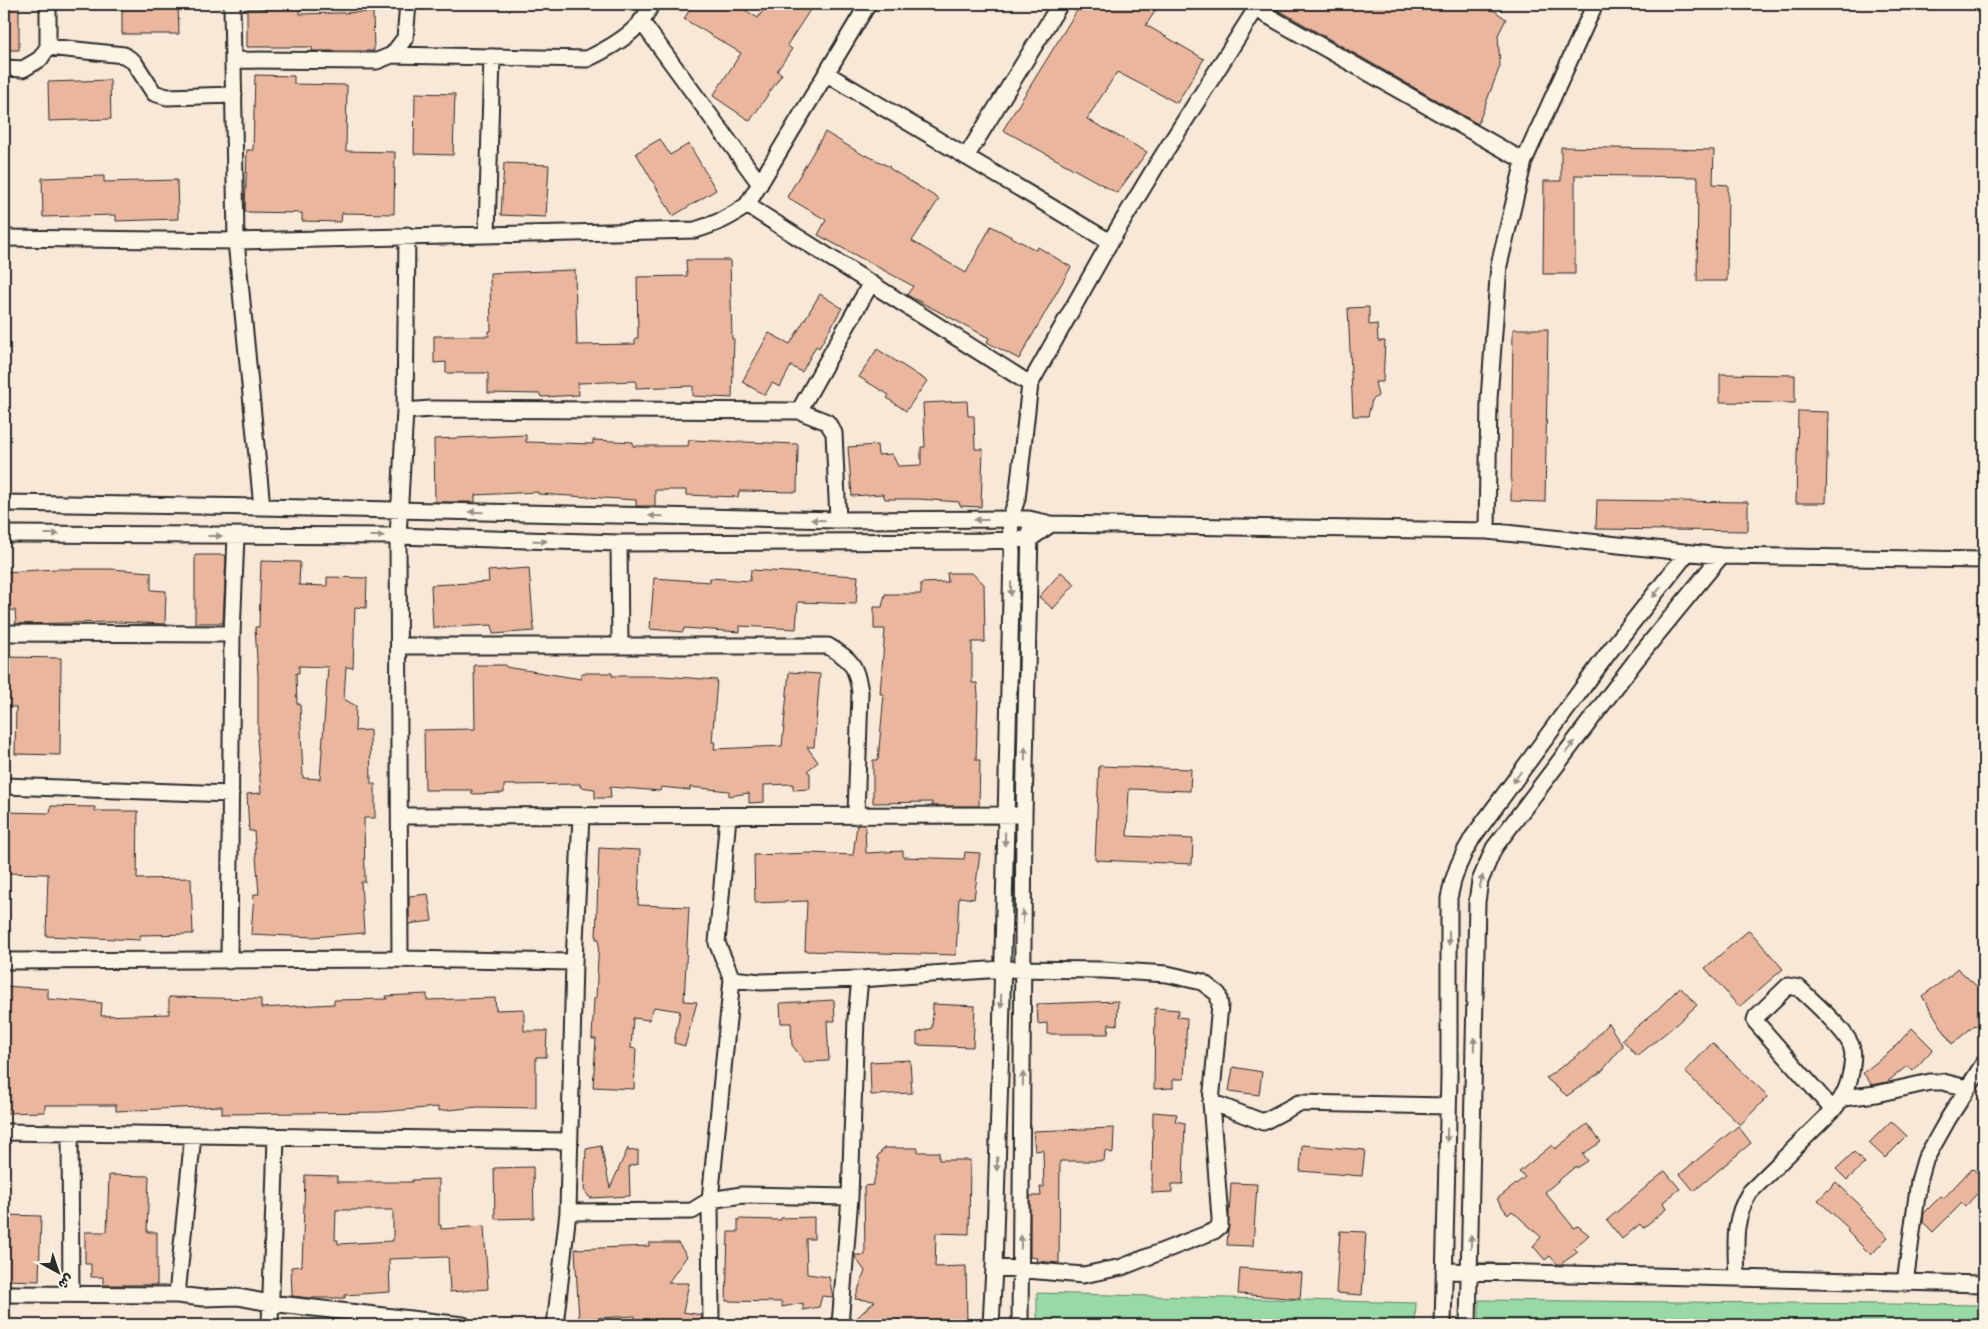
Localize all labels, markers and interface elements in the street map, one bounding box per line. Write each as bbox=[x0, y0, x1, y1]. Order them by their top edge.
one-way arrow bbox=[468, 508, 484, 516]
one-way arrow bbox=[648, 512, 664, 520]
one-way arrow bbox=[810, 515, 826, 523]
one-way arrow bbox=[972, 516, 988, 524]
one-way arrow bbox=[45, 530, 61, 538]
one-way arrow bbox=[207, 532, 223, 540]
one-way arrow bbox=[370, 532, 386, 540]
one-way arrow bbox=[532, 537, 548, 545]
one-way arrow bbox=[1007, 581, 1015, 597]
one-way arrow bbox=[1652, 585, 1662, 599]
one-way arrow bbox=[1564, 741, 1575, 754]
one-way arrow bbox=[1021, 746, 1029, 762]
one-way arrow bbox=[1512, 770, 1522, 784]
one-way arrow bbox=[1000, 831, 1008, 847]
one-way arrow bbox=[1477, 875, 1485, 890]
one-way arrow bbox=[1019, 908, 1027, 924]
one-way arrow bbox=[1445, 930, 1453, 946]
one-way arrow bbox=[997, 994, 1005, 1010]
one-way arrow bbox=[1471, 1036, 1479, 1052]
one-way arrow bbox=[1019, 1071, 1027, 1087]
one-way arrow bbox=[1443, 1127, 1451, 1143]
one-way arrow bbox=[993, 1156, 1001, 1172]
one-way arrow bbox=[1017, 1233, 1025, 1249]
one-way arrow bbox=[1467, 1233, 1475, 1249]
north arrow bbox=[32, 1246, 82, 1296]
text: ش bbox=[55, 1270, 77, 1293]

